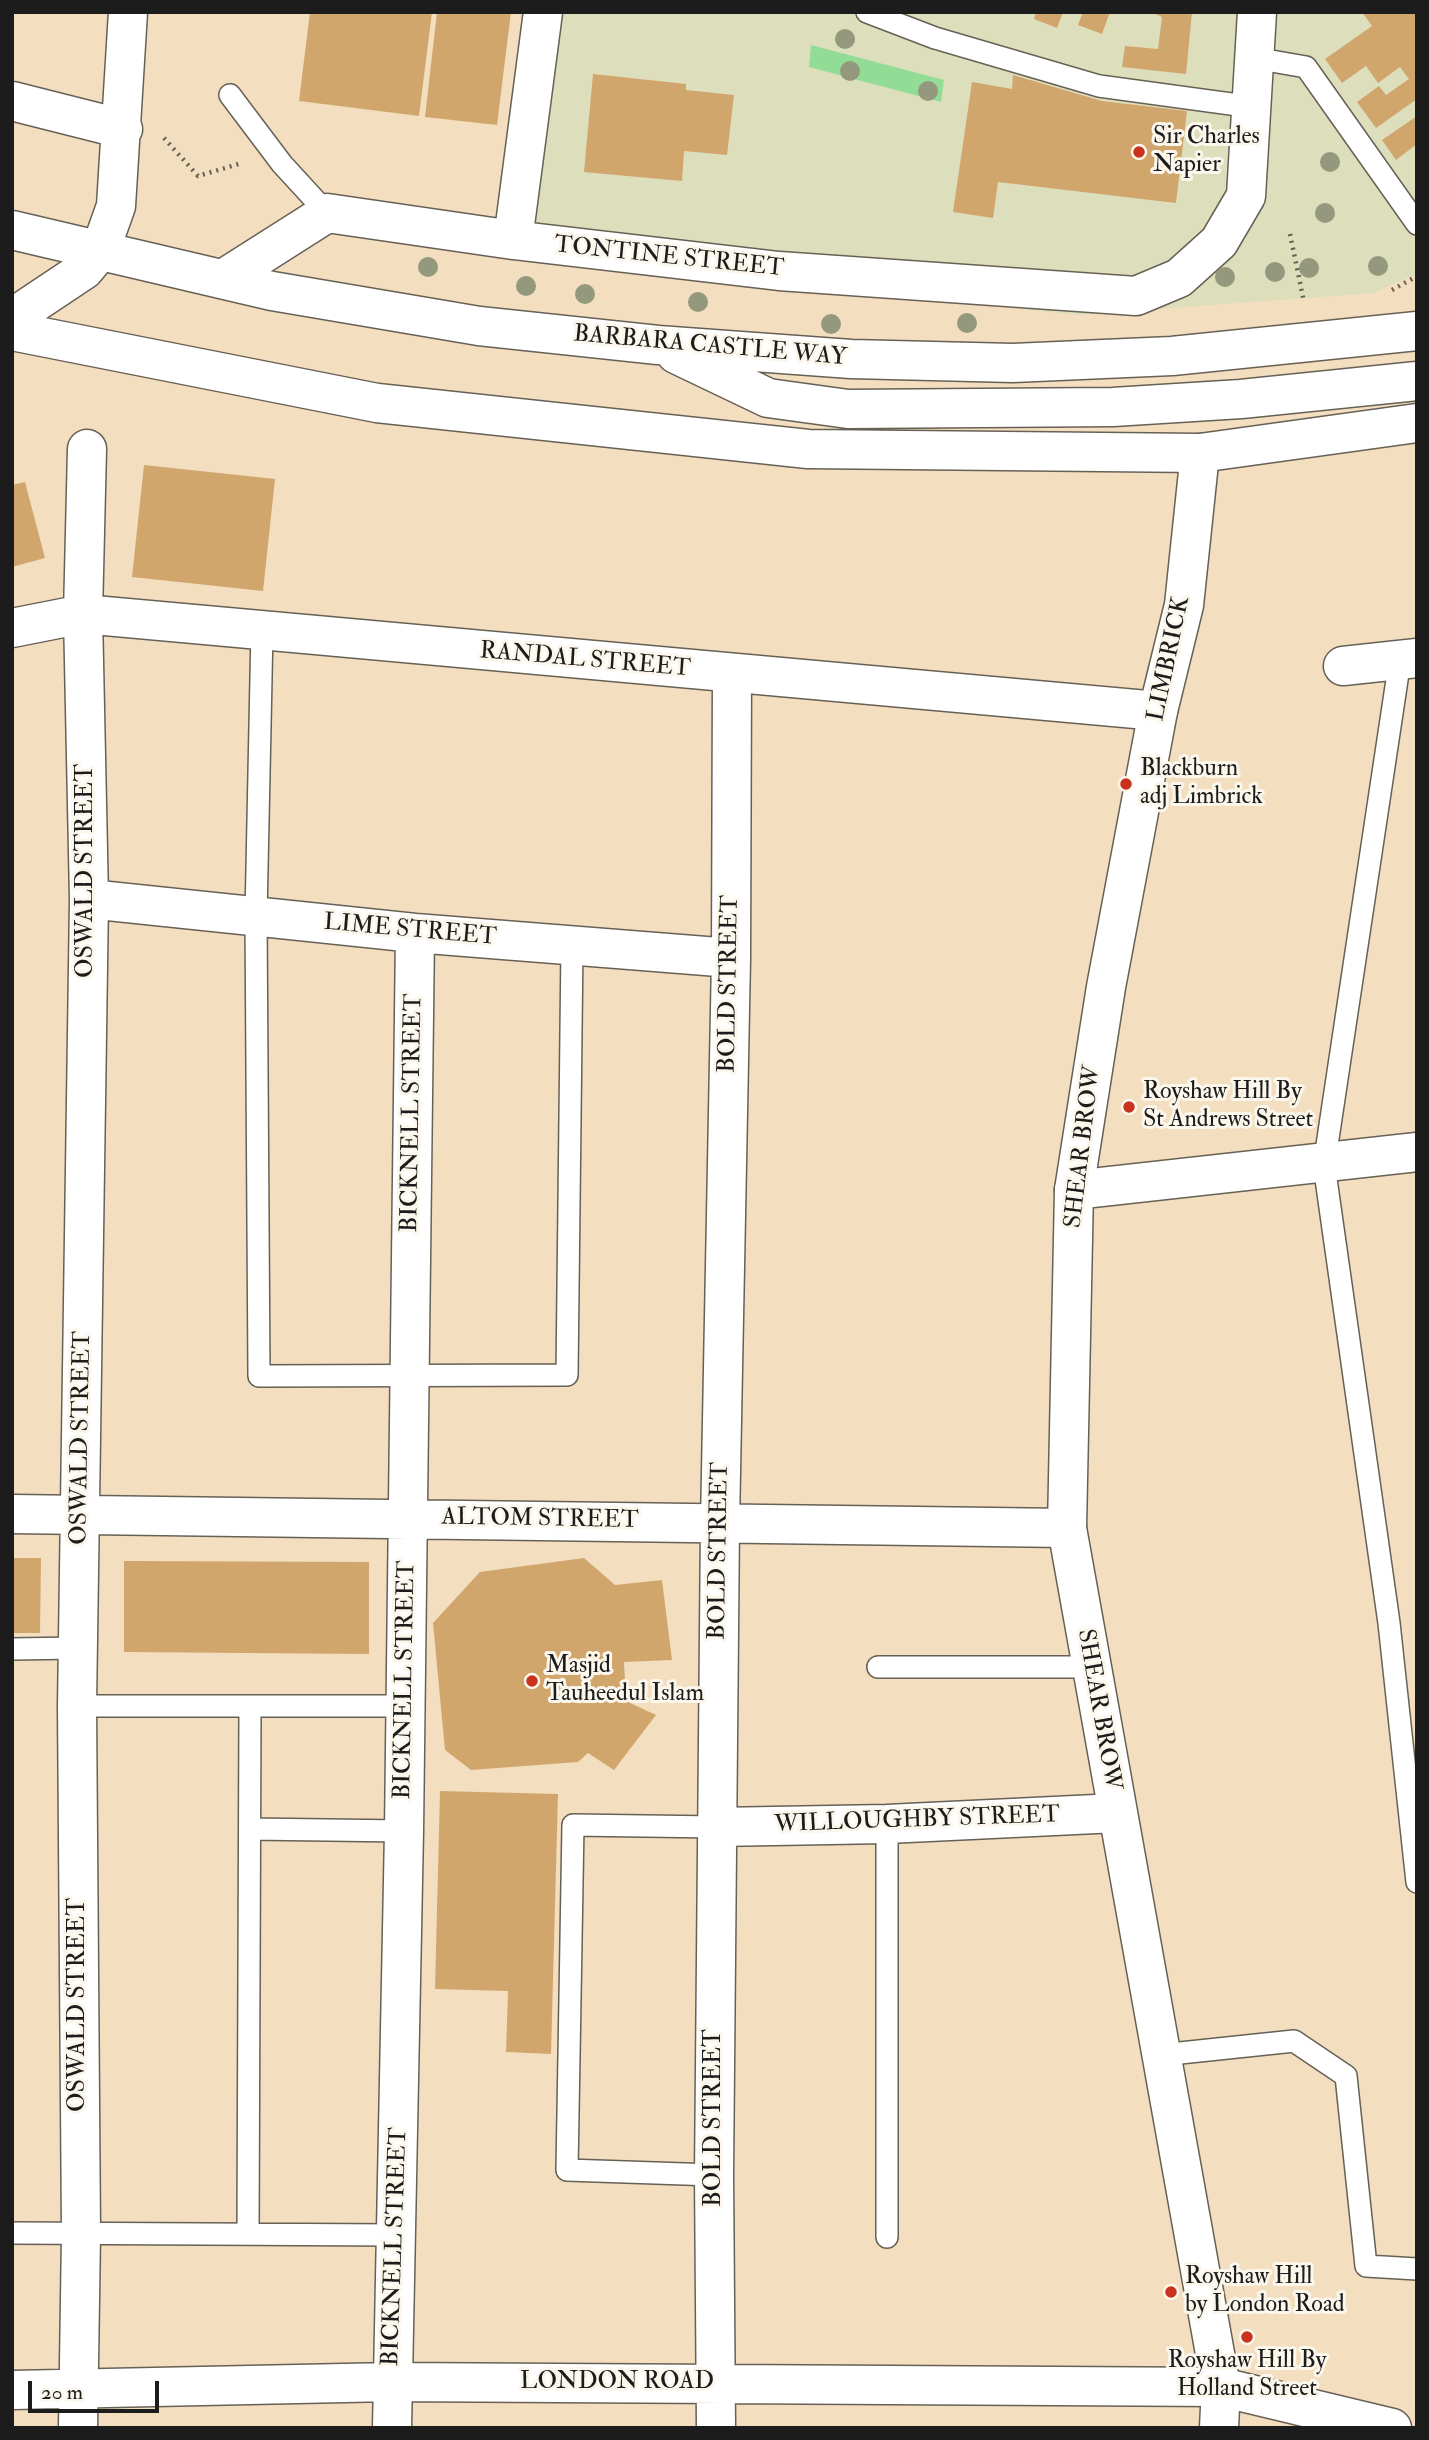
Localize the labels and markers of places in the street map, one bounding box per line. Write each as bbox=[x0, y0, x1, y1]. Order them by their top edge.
place label: Sir Charles Napier bbox=[1153, 124, 1260, 180]
marker: Sir Charles Napier bbox=[1131, 144, 1147, 160]
place label: Blackburn adj Limbrick bbox=[1140, 756, 1263, 812]
marker: Blackburn adj Limbrick bbox=[1118, 776, 1134, 792]
place label: Royshaw Hill By St Andrews Street bbox=[1143, 1079, 1313, 1135]
marker: Royshaw Hill By St Andrews Street bbox=[1121, 1099, 1137, 1115]
place label: Masjid Tauheedul Islam bbox=[546, 1653, 704, 1709]
marker: Masjid Tauheedul Islam bbox=[524, 1673, 540, 1689]
place label: Royshaw Hill by London Road bbox=[1185, 2264, 1345, 2320]
marker: Royshaw Hill by London Road bbox=[1163, 2284, 1179, 2300]
marker: Royshaw Hill By Holland Street bbox=[1239, 2329, 1255, 2345]
place label: Royshaw Hill By Holland Street bbox=[1168, 2348, 1326, 2404]

